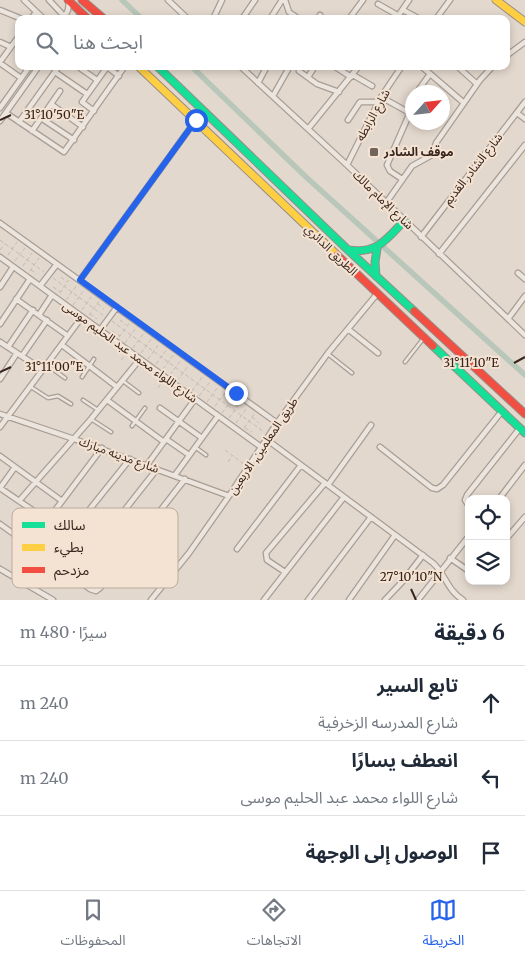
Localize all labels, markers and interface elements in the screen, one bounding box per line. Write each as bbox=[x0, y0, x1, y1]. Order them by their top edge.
search box bbox=[15, 15, 510, 70]
icon: search bbox=[33, 29, 61, 57]
text: ابحث هنا bbox=[73, 30, 143, 54]
north arrow bbox=[405, 85, 450, 130]
street label: شارع الرابطه bbox=[352, 86, 395, 144]
text: 31°10'50"E bbox=[24, 107, 84, 122]
route start bbox=[185, 109, 208, 132]
street label: شارع الشادر القديم bbox=[440, 130, 507, 209]
place label: موقف الشادر bbox=[383, 144, 454, 159]
marker: موقف الشادر bbox=[368, 146, 380, 158]
street label: شارع الإمام مالك bbox=[349, 167, 417, 234]
street label: الطريق الدائري bbox=[300, 221, 361, 281]
street label: شارع اللواء محمد عبد الحليم موسى bbox=[59, 298, 201, 407]
text: 31°11'10"E bbox=[443, 355, 499, 370]
text: 31°11'00"E bbox=[25, 359, 84, 374]
route end bbox=[225, 382, 248, 405]
street label: طريق المعلمين, الاربعين bbox=[224, 394, 302, 498]
street label: شارع مدينه مبارك bbox=[76, 433, 161, 478]
map controls bbox=[465, 495, 510, 585]
button: locate bbox=[465, 495, 510, 540]
legend bbox=[12, 508, 178, 588]
text: سالك bbox=[54, 516, 86, 534]
text: بطيء bbox=[54, 538, 84, 558]
button: layers bbox=[465, 540, 510, 585]
text: مزدحم bbox=[54, 561, 89, 581]
text: 27°10'10"N bbox=[380, 569, 443, 584]
text: 6 دقيقة bbox=[434, 619, 505, 646]
text: سيرًا · 480 m bbox=[20, 622, 107, 642]
text: تابع السير bbox=[377, 673, 458, 697]
icon: ahead bbox=[477, 689, 505, 717]
text: 240 m bbox=[20, 693, 69, 713]
text: شارع المدرسه الزخرفية bbox=[318, 712, 458, 732]
text: انعطف يسارًا bbox=[351, 748, 458, 772]
icon: left bbox=[477, 764, 505, 792]
text: 240 m bbox=[20, 768, 69, 788]
text: شارع اللواء محمد عبد الحليم موسى bbox=[241, 787, 458, 807]
icon: arrive bbox=[477, 839, 505, 867]
text: الوصول إلى الوجهة bbox=[306, 840, 458, 864]
tab: المحفوظات bbox=[61, 896, 126, 955]
tab: الاتجاهات bbox=[247, 896, 301, 955]
tab: الخريطة bbox=[422, 896, 464, 955]

